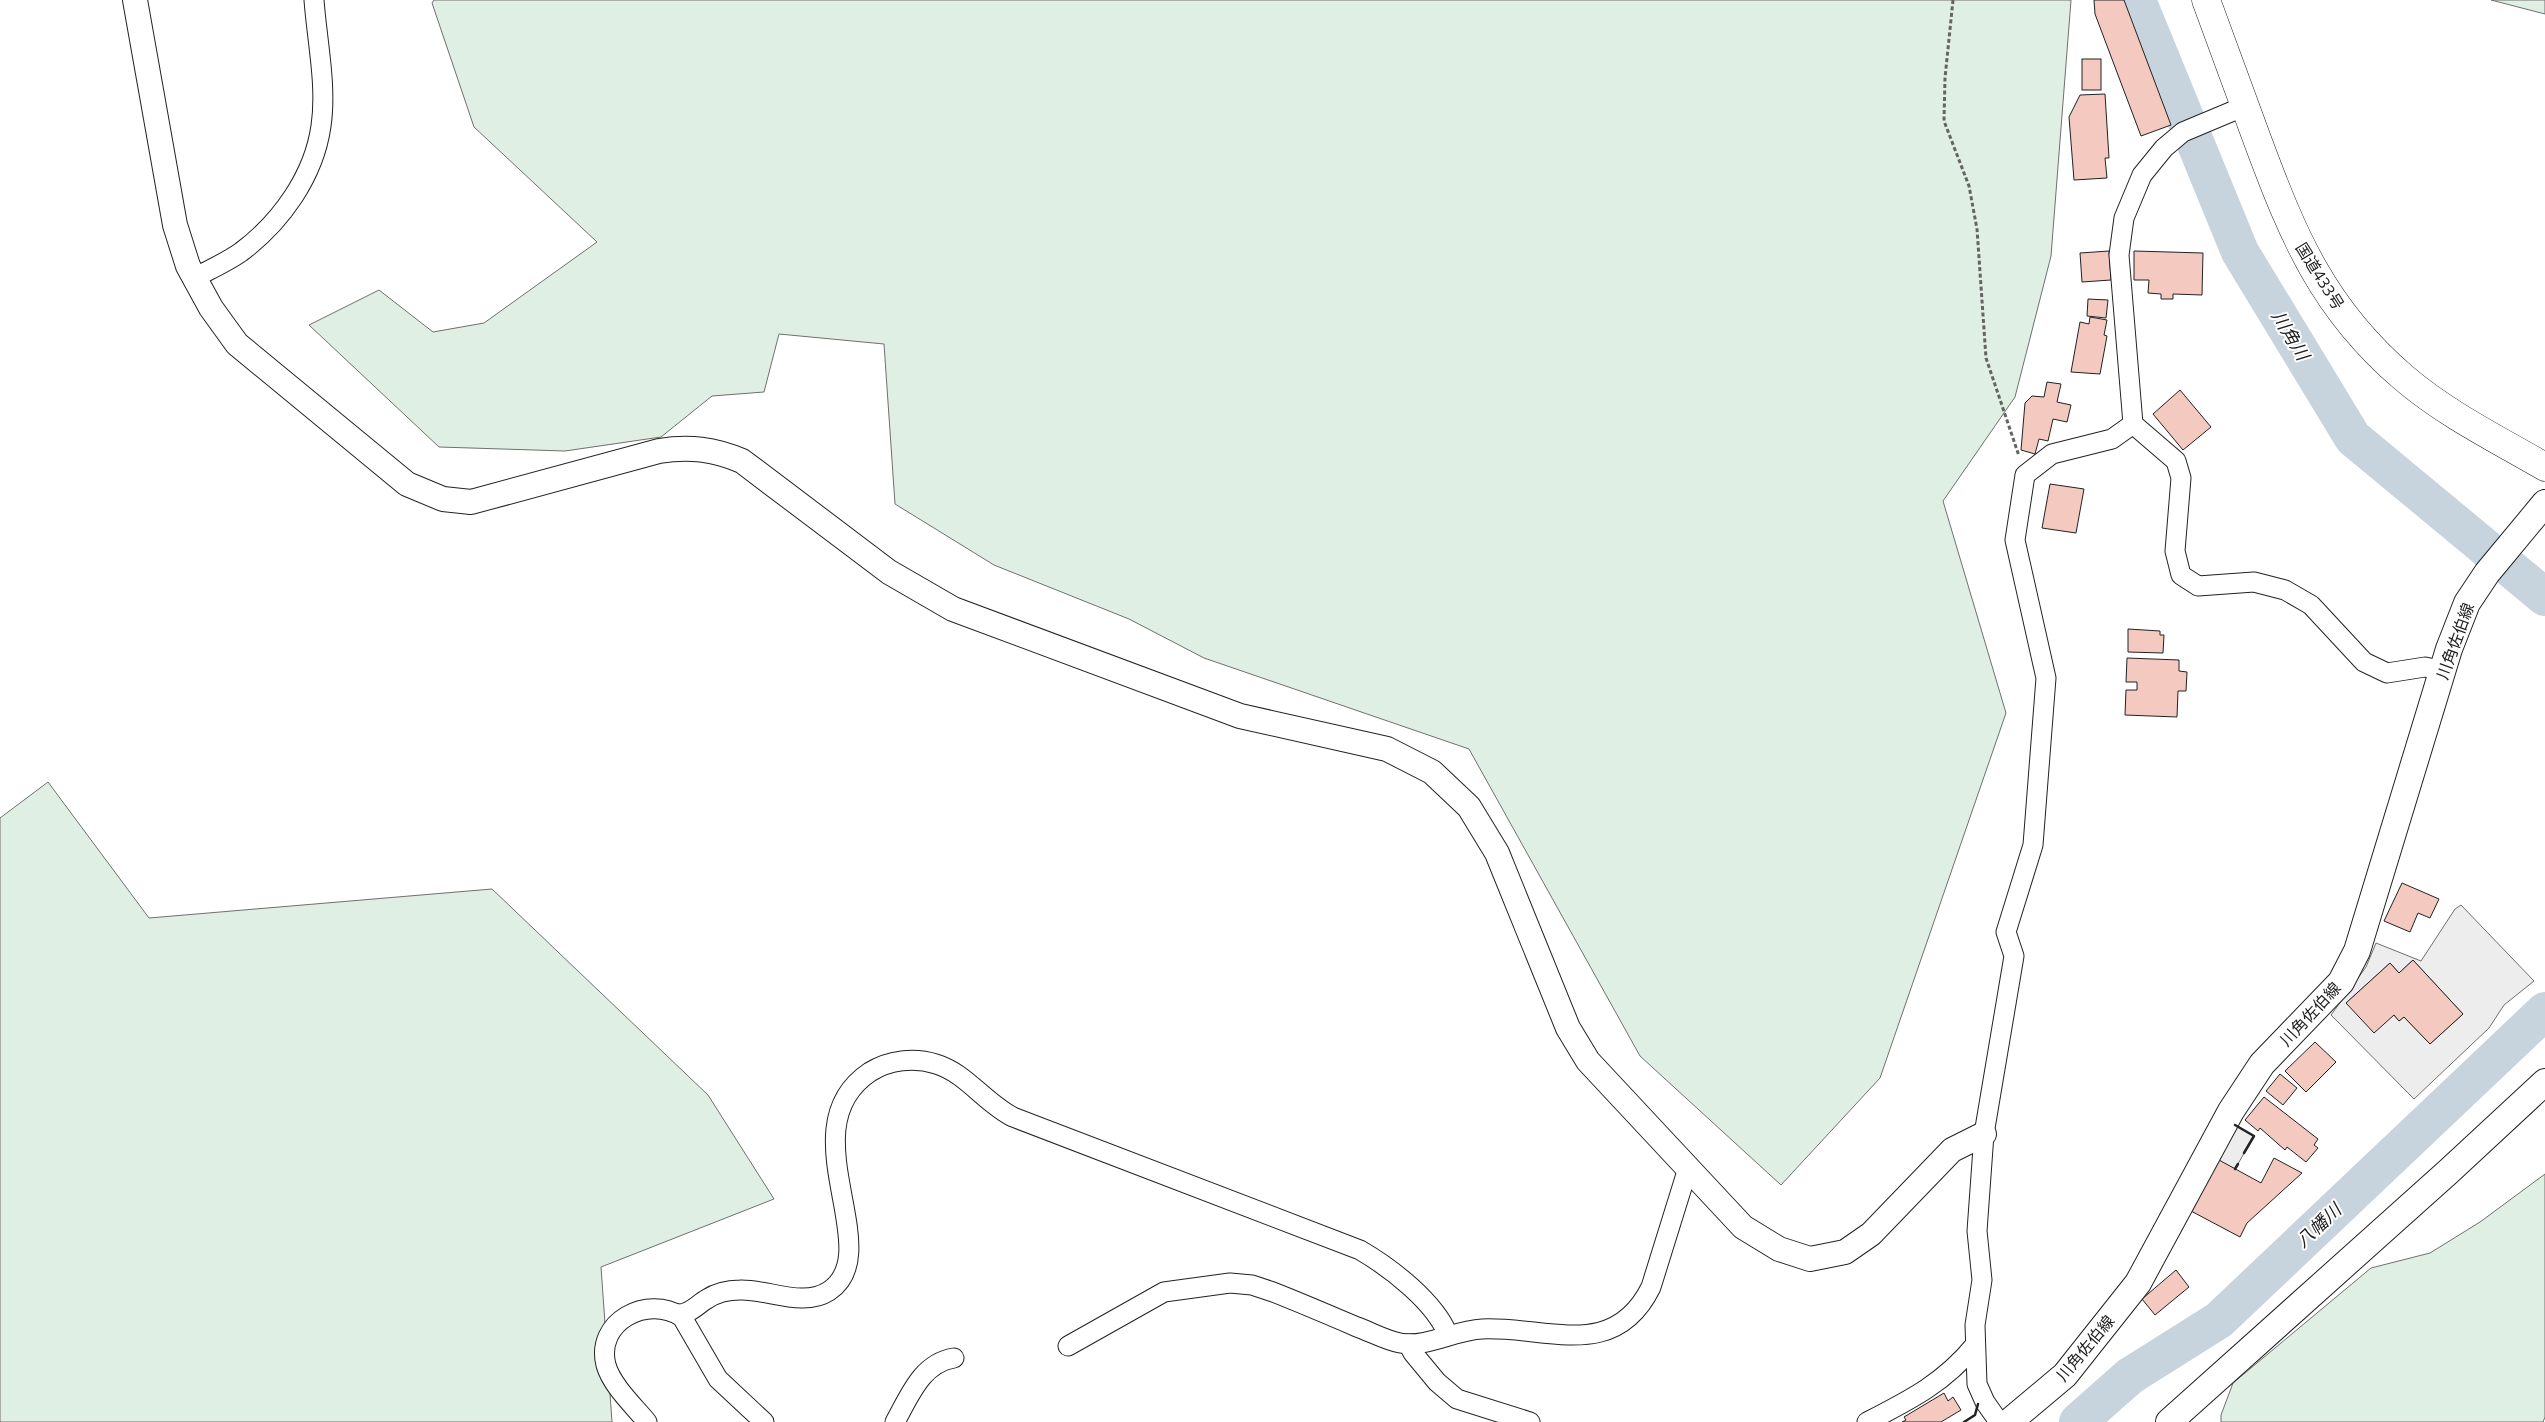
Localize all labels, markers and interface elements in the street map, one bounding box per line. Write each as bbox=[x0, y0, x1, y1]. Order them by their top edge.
street label: 国道433号 bbox=[2291, 238, 2349, 314]
water label: 川角川 bbox=[2267, 306, 2316, 366]
street label: 川角佐伯線 bbox=[2431, 600, 2479, 682]
street label: 川角佐伯線 bbox=[2275, 977, 2345, 1051]
water label: 八幡川 bbox=[2290, 1196, 2347, 1252]
street label: 川角佐伯線 bbox=[2051, 1310, 2119, 1386]

